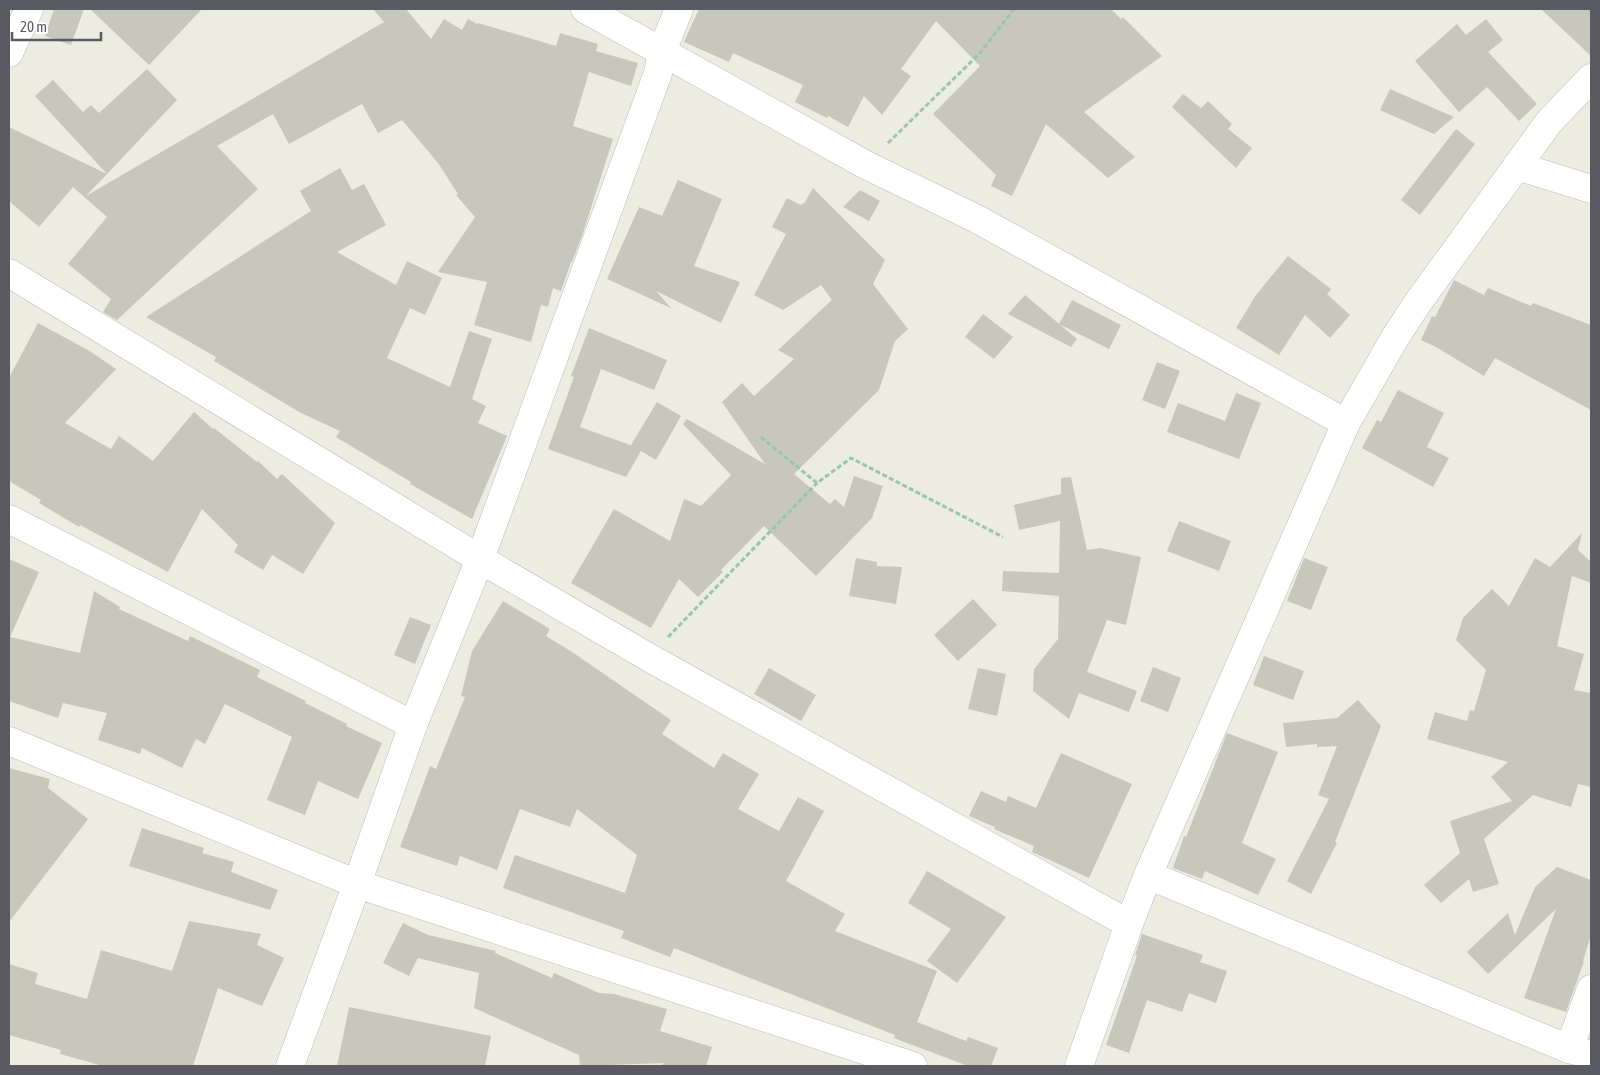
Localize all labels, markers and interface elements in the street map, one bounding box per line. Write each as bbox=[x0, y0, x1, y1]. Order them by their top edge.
scale bar bbox=[12, 10, 101, 42]
text: 20 m bbox=[20, 18, 47, 35]

